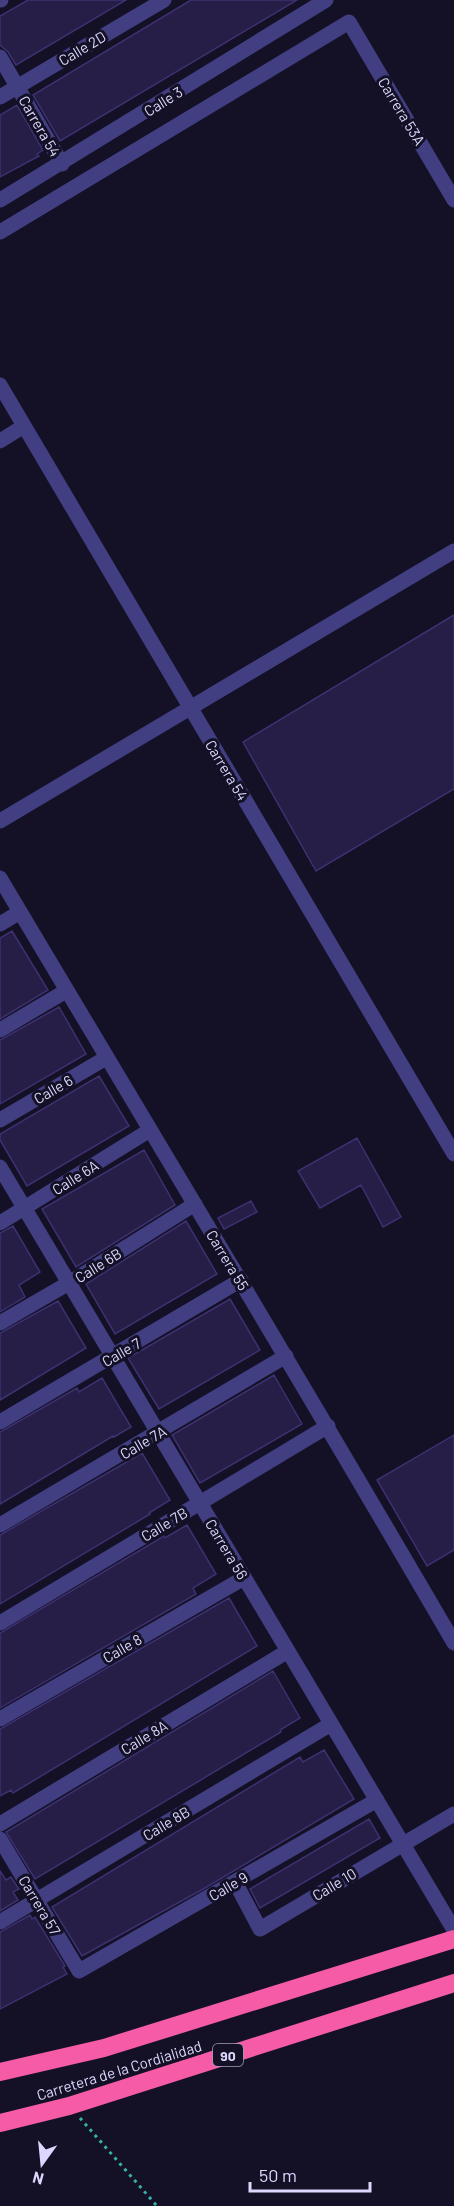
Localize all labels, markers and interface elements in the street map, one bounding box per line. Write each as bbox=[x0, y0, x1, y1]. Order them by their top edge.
street label: Calle 2D bbox=[55, 27, 109, 69]
street label: Carrera 53A bbox=[375, 74, 429, 148]
street label: Calle 3 bbox=[140, 82, 186, 120]
street label: Carrera 54 bbox=[15, 92, 65, 160]
street label: Carrera 54 bbox=[202, 736, 252, 804]
street label: Calle 6 bbox=[30, 1071, 76, 1107]
street label: Calle 6A bbox=[48, 1156, 102, 1198]
street label: Carrera 55 bbox=[203, 1227, 253, 1293]
street label: Calle 6B bbox=[71, 1244, 125, 1286]
street label: Calle 7 bbox=[98, 1334, 144, 1370]
street label: Calle 7A bbox=[117, 1422, 169, 1462]
street label: Calle 7B bbox=[137, 1503, 191, 1545]
street label: Carrera 56 bbox=[202, 1516, 252, 1582]
street label: Calle 8 bbox=[99, 1630, 145, 1666]
street label: Calle 8A bbox=[117, 1716, 171, 1758]
street label: Calle 8B bbox=[139, 1802, 193, 1844]
street label: Calle 10 bbox=[309, 1864, 359, 1904]
street label: Calle 9 bbox=[205, 1868, 251, 1904]
street label: Carrera 57 bbox=[15, 1872, 65, 1938]
street label: Carretera de la Cordialidad bbox=[34, 2036, 204, 2104]
road number: 90 bbox=[213, 2044, 243, 2066]
north arrow bbox=[12, 2134, 72, 2194]
scale bar bbox=[250, 2155, 370, 2193]
text: 50 m bbox=[259, 2164, 297, 2186]
text: N bbox=[30, 2168, 46, 2190]

